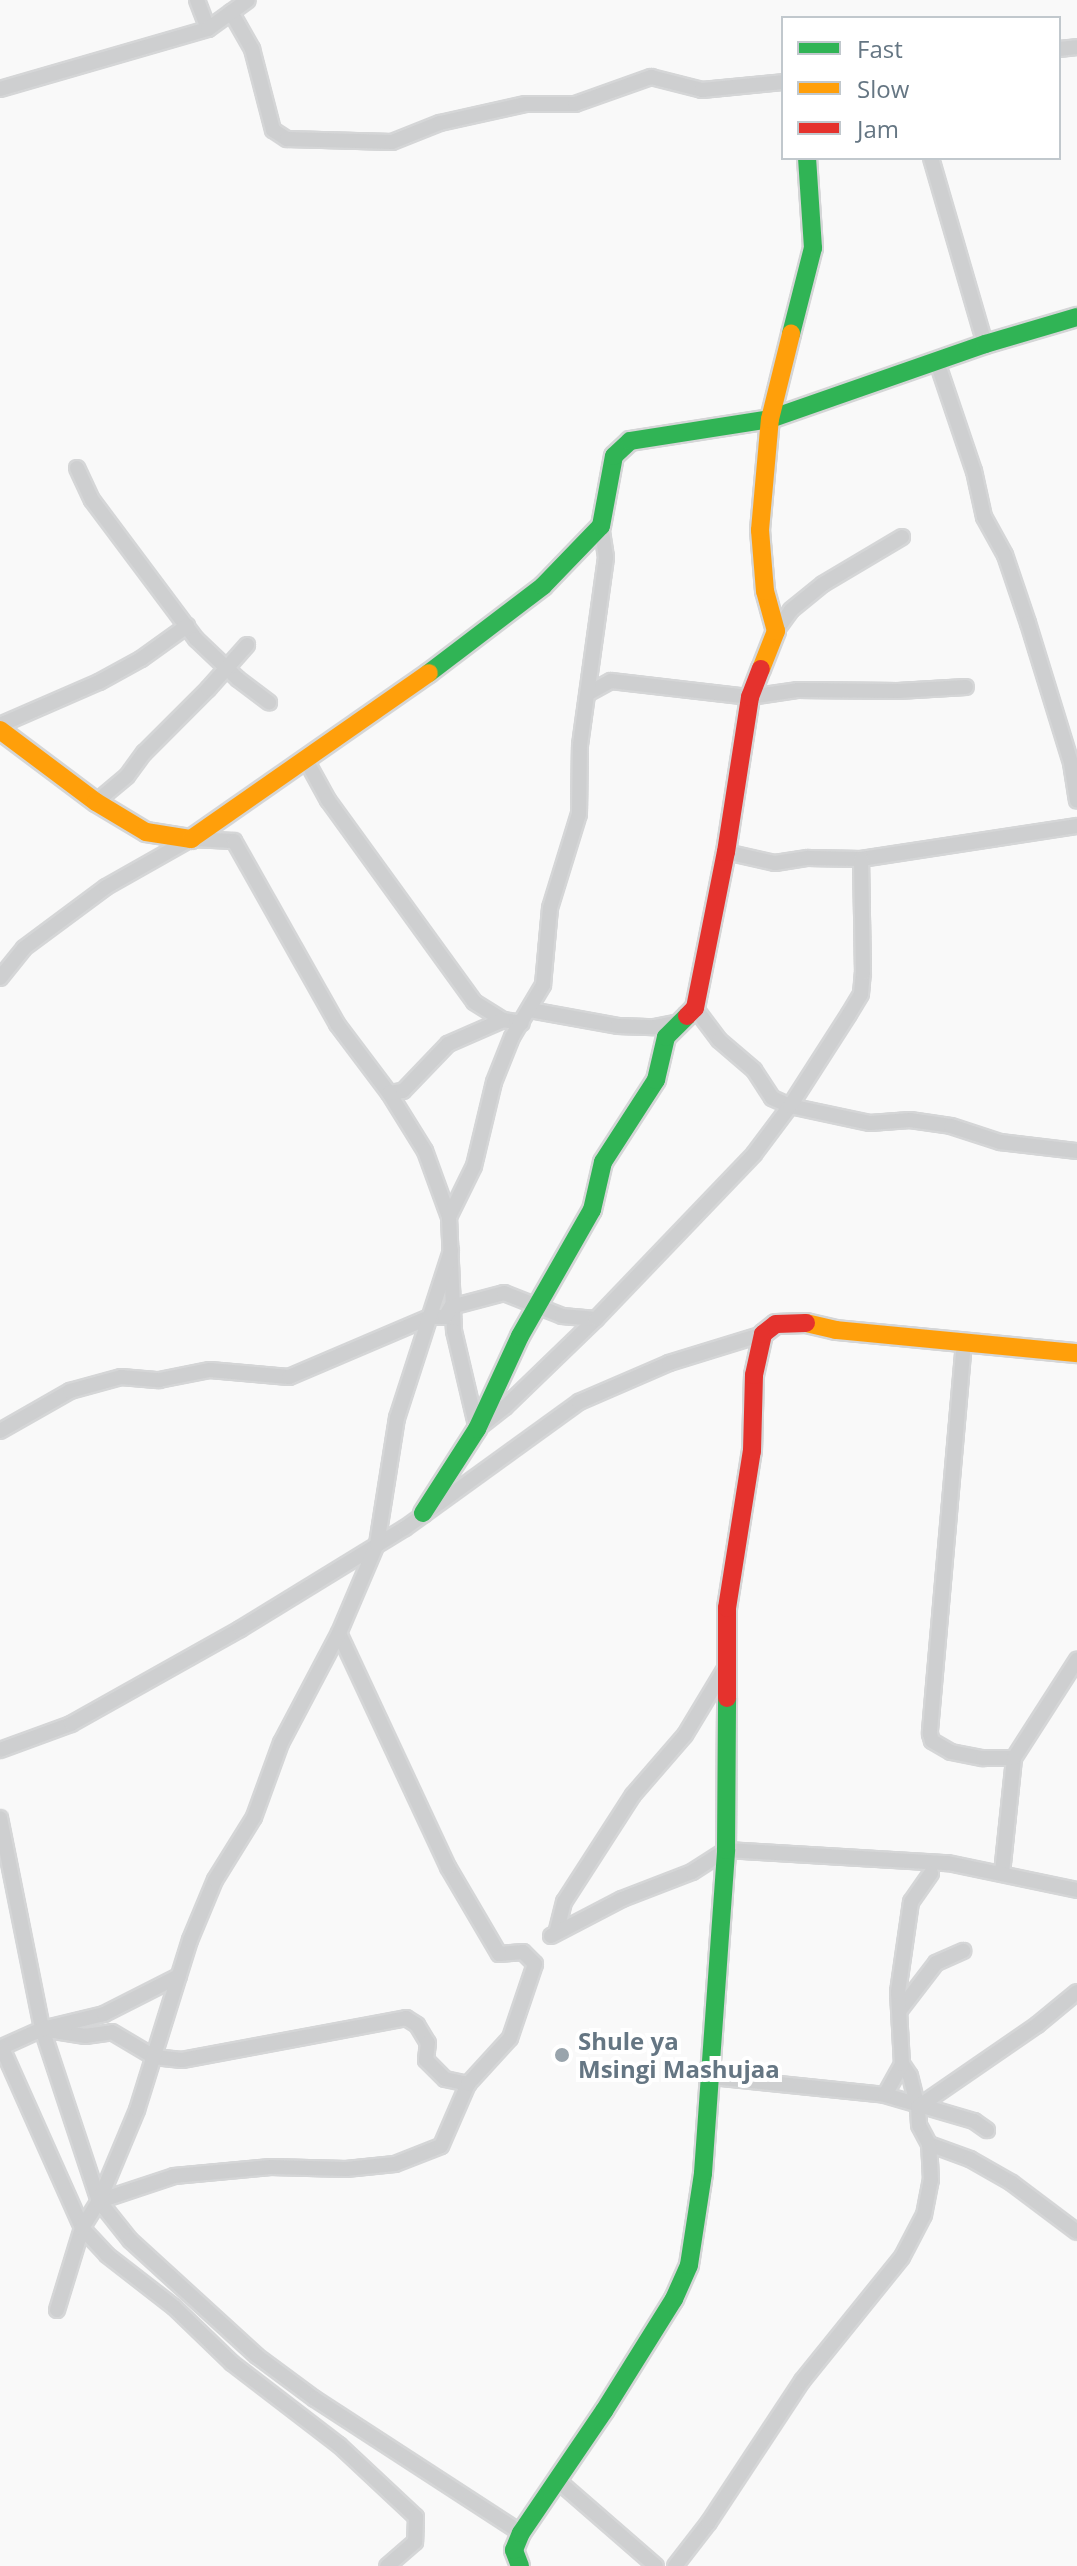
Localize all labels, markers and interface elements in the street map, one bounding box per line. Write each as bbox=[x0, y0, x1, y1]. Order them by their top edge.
legend bbox=[781, 16, 1061, 160]
text: Fast bbox=[857, 32, 903, 65]
text: Slow bbox=[857, 72, 909, 105]
text: Jam bbox=[857, 112, 899, 145]
place label: Shule ya Msingi Mashujaa bbox=[578, 2027, 780, 2083]
marker: Shule ya Msingi Mashujaa bbox=[553, 2046, 571, 2064]

